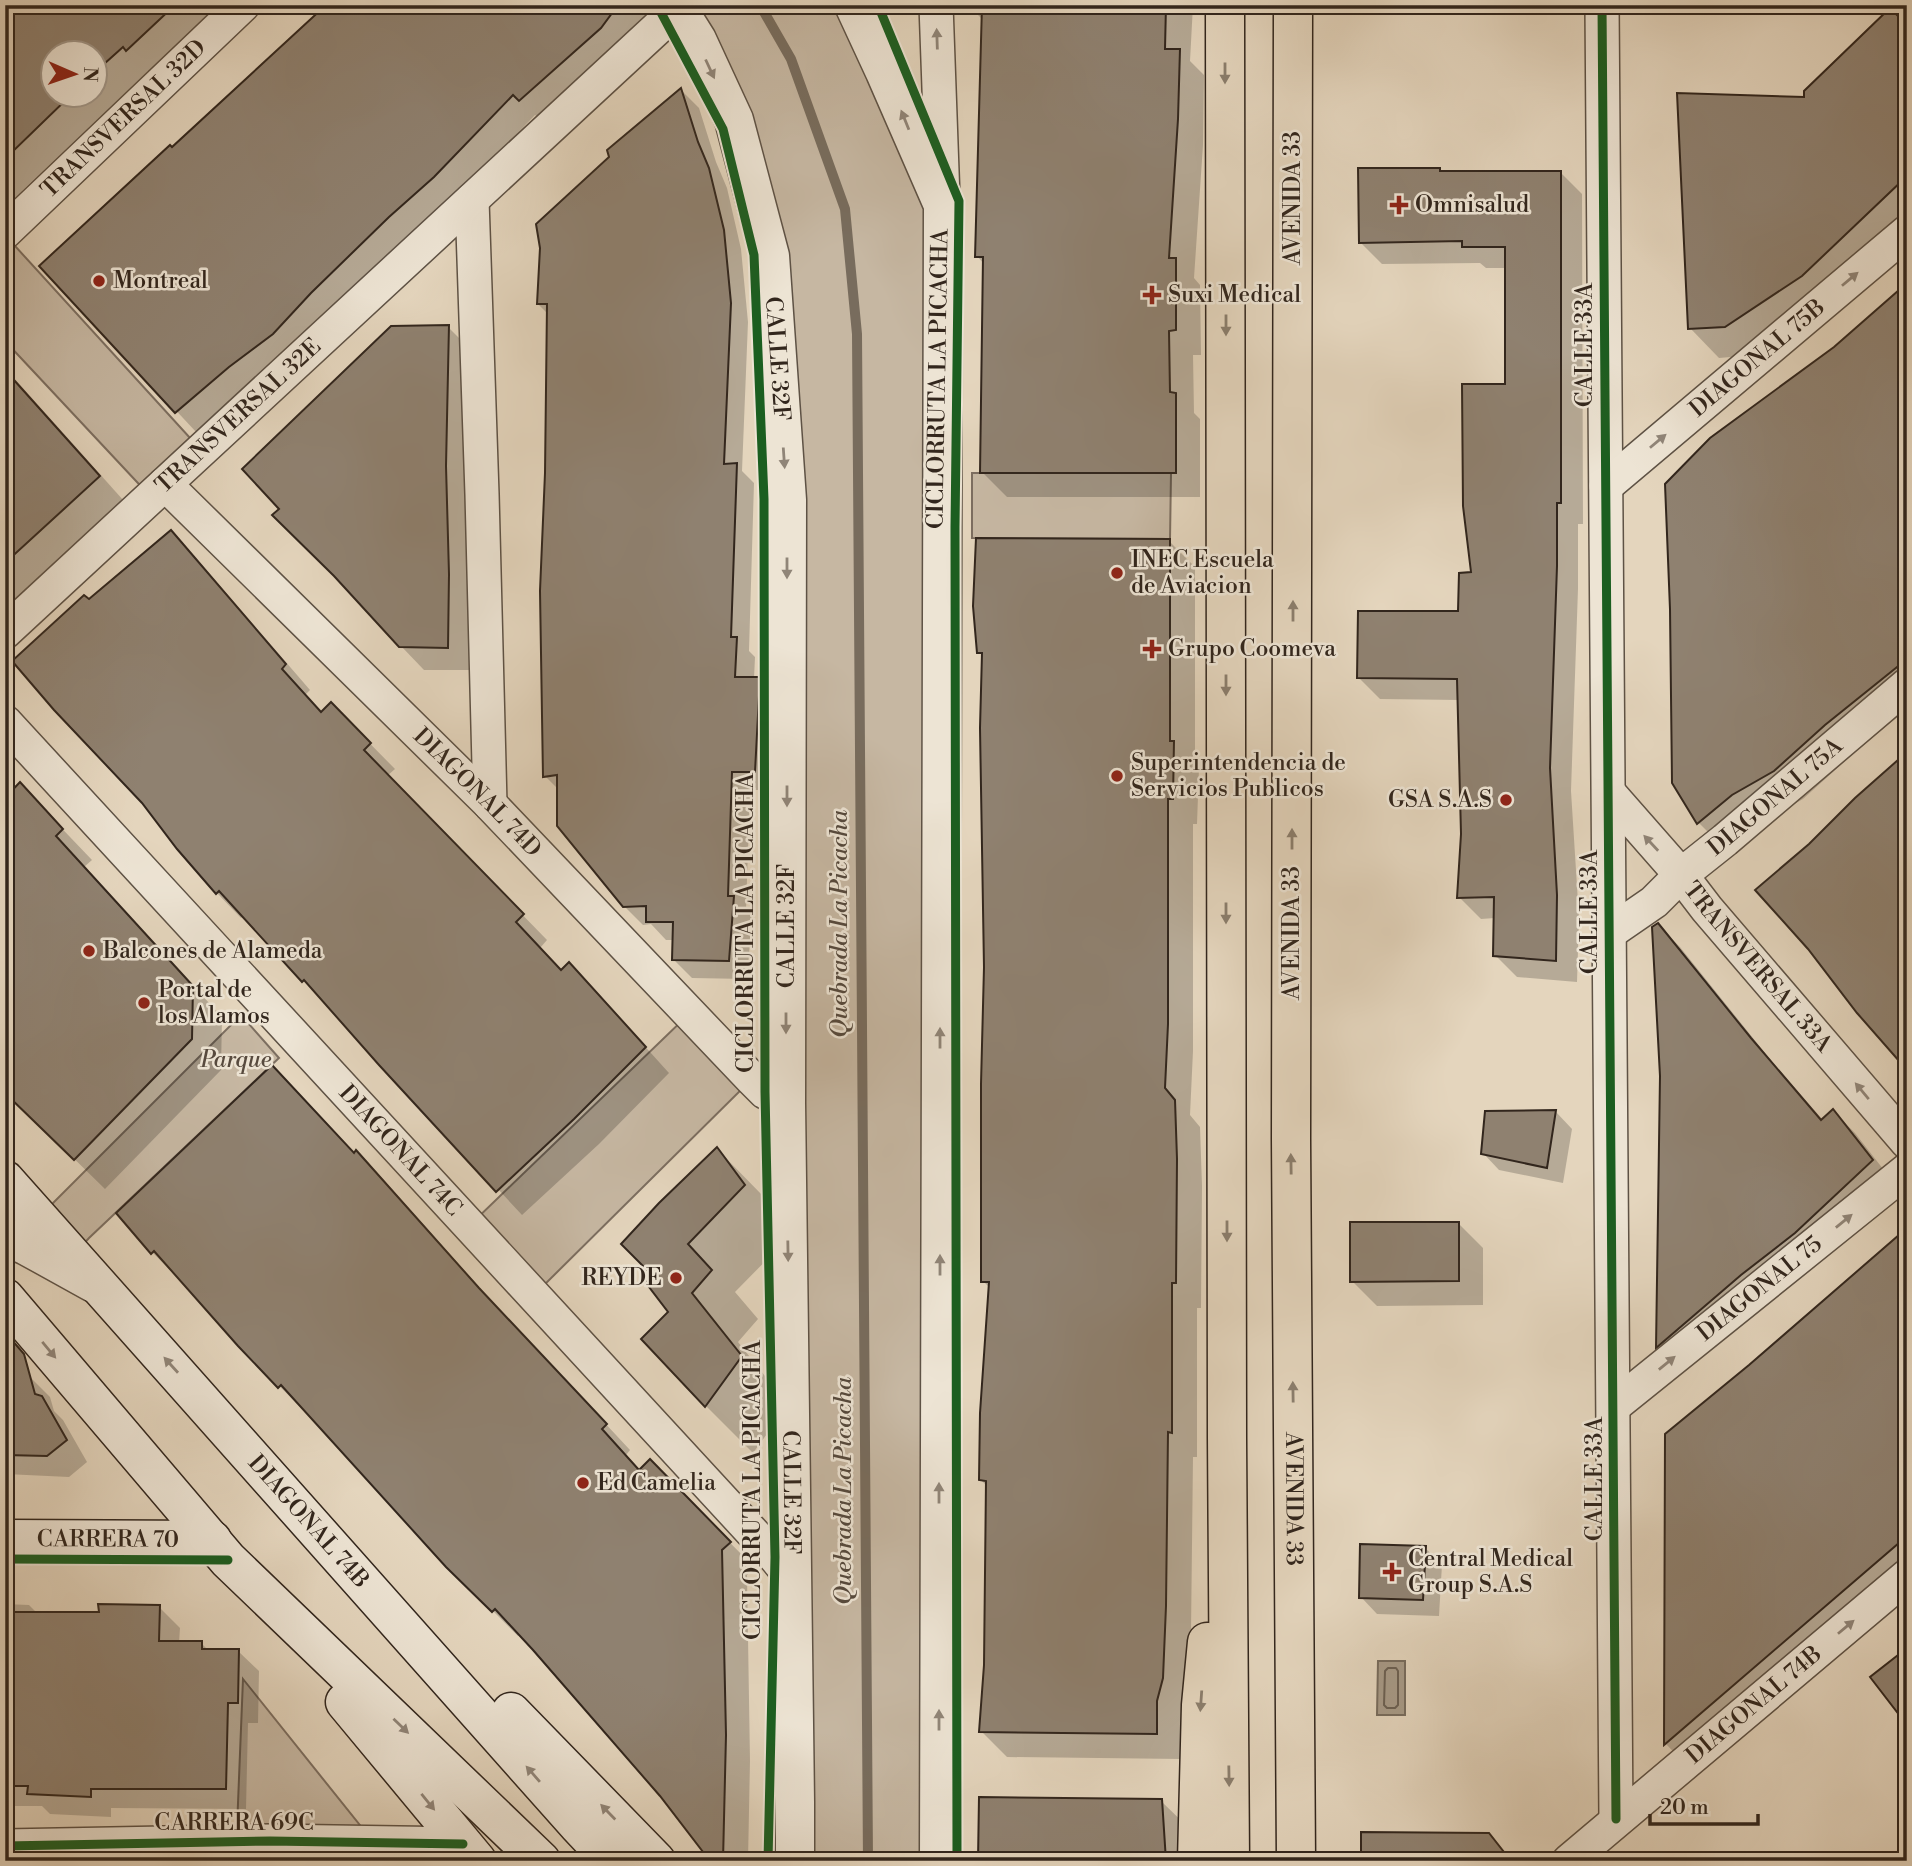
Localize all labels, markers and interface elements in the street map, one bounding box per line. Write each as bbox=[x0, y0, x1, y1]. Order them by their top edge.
one-way arrow bbox=[932, 28, 943, 50]
street label: TRANSVERSAL 32D bbox=[36, 33, 212, 203]
north arrow bbox=[38, 38, 108, 108]
one-way arrow bbox=[705, 59, 716, 79]
one-way arrow bbox=[1219, 63, 1231, 85]
one-way arrow bbox=[899, 110, 910, 131]
street label: AVENIDA 33 bbox=[1279, 131, 1307, 266]
place label: Omnisalud bbox=[1415, 191, 1529, 219]
marker: Omnisalud bbox=[1389, 195, 1409, 215]
street label: CICLORRUTA LA PICACHA bbox=[921, 228, 955, 529]
place label: Montreal bbox=[113, 267, 208, 295]
one-way arrow bbox=[1842, 272, 1859, 287]
marker: Montreal bbox=[91, 273, 107, 289]
place label: Suxi Medical bbox=[1168, 281, 1301, 309]
street label: CALLE 33A bbox=[1571, 282, 1599, 407]
marker: Suxi Medical bbox=[1142, 285, 1162, 305]
street label: DIAGONAL 75B bbox=[1684, 293, 1831, 423]
street label: CALLE 32F bbox=[759, 296, 795, 422]
one-way arrow bbox=[1220, 315, 1232, 337]
street label: TRANSVERSAL 32E bbox=[150, 333, 327, 499]
one-way arrow bbox=[1648, 434, 1666, 449]
one-way arrow bbox=[779, 447, 790, 469]
place label: INEC Escuela de Aviacion bbox=[1131, 546, 1274, 600]
one-way arrow bbox=[781, 558, 793, 580]
marker: INEC Escuela de Aviacion bbox=[1109, 565, 1125, 581]
one-way arrow bbox=[1287, 600, 1299, 622]
place label: Grupo Coomeva bbox=[1168, 635, 1336, 663]
marker: Grupo Coomeva bbox=[1142, 639, 1162, 659]
one-way arrow bbox=[1220, 675, 1232, 697]
street label: DIAGONAL 74D bbox=[407, 722, 547, 863]
street label: DIAGONAL 75A bbox=[1702, 731, 1849, 862]
place label: Superintendencia de Servicios Publicos bbox=[1131, 749, 1346, 803]
marker: Superintendencia de Servicios Publicos bbox=[1109, 768, 1125, 784]
street label: CICLORRUTA LA PICACHA bbox=[732, 772, 760, 1073]
one-way arrow bbox=[781, 785, 793, 807]
place label: GSA S.A.S bbox=[1388, 786, 1492, 814]
marker: GSA S.A.S bbox=[1498, 792, 1514, 808]
water label: Quebrada La Picacha bbox=[825, 809, 855, 1038]
one-way arrow bbox=[1286, 828, 1298, 850]
one-way arrow bbox=[1644, 835, 1660, 852]
street label: CALLE 33A bbox=[1576, 849, 1604, 974]
street label: CALLE 32F bbox=[773, 864, 801, 988]
street label: AVENIDA 33 bbox=[1278, 866, 1306, 1001]
street label: TRANSVERSAL 33A bbox=[1677, 876, 1839, 1059]
one-way arrow bbox=[1220, 902, 1232, 924]
place label: Balcones de Alameda bbox=[102, 937, 323, 965]
marker: Balcones de Alameda bbox=[81, 943, 97, 959]
place label: Portal de los Alamos bbox=[158, 976, 270, 1030]
marker: Portal de los Alamos bbox=[136, 995, 152, 1011]
one-way arrow bbox=[781, 1013, 792, 1035]
one-way arrow bbox=[934, 1026, 946, 1048]
park label: Parque bbox=[199, 1046, 272, 1074]
street label: DIAGONAL 74C bbox=[333, 1079, 468, 1222]
one-way arrow bbox=[1855, 1082, 1870, 1099]
one-way arrow bbox=[1285, 1153, 1297, 1175]
one-way arrow bbox=[1834, 1213, 1852, 1228]
one-way arrow bbox=[1221, 1220, 1232, 1242]
street label: DIAGONAL 75 bbox=[1692, 1230, 1828, 1347]
one-way arrow bbox=[782, 1240, 794, 1262]
one-way arrow bbox=[934, 1254, 946, 1276]
place label: REYDE bbox=[581, 1264, 662, 1292]
marker: REYDE bbox=[668, 1270, 684, 1286]
street label: CICLORRUTA LA PICACHA bbox=[739, 1339, 767, 1640]
one-way arrow bbox=[42, 1340, 57, 1358]
one-way arrow bbox=[164, 1356, 179, 1373]
one-way arrow bbox=[1657, 1356, 1675, 1371]
water label: Quebrada La Picacha bbox=[829, 1376, 859, 1605]
one-way arrow bbox=[1288, 1381, 1299, 1403]
street label: CALLE 33A bbox=[1581, 1416, 1609, 1541]
street label: CALLE 32F bbox=[776, 1430, 806, 1555]
street label: AVENIDA 33 bbox=[1279, 1431, 1308, 1566]
street label: DIAGONAL 74B bbox=[242, 1449, 375, 1594]
place label: Ed Camelia bbox=[597, 1469, 716, 1497]
marker: Ed Camelia bbox=[575, 1475, 591, 1491]
one-way arrow bbox=[933, 1481, 945, 1503]
street label: CARRERA 70 bbox=[37, 1525, 179, 1554]
place label: Central Medical Group S.A.S bbox=[1408, 1545, 1573, 1599]
marker: Central Medical Group S.A.S bbox=[1382, 1562, 1402, 1582]
one-way arrow bbox=[1837, 1619, 1855, 1635]
street label: DIAGONAL 74B bbox=[1680, 1640, 1828, 1770]
one-way arrow bbox=[1195, 1690, 1206, 1712]
one-way arrow bbox=[933, 1709, 945, 1731]
one-way arrow bbox=[392, 1718, 409, 1734]
one-way arrow bbox=[526, 1765, 541, 1782]
one-way arrow bbox=[1224, 1765, 1235, 1787]
scale bar bbox=[1650, 1782, 1758, 1826]
one-way arrow bbox=[420, 1792, 435, 1810]
text: 20 m bbox=[1660, 1795, 1709, 1821]
one-way arrow bbox=[601, 1804, 617, 1821]
street label: CARRERA 69C bbox=[154, 1809, 314, 1837]

